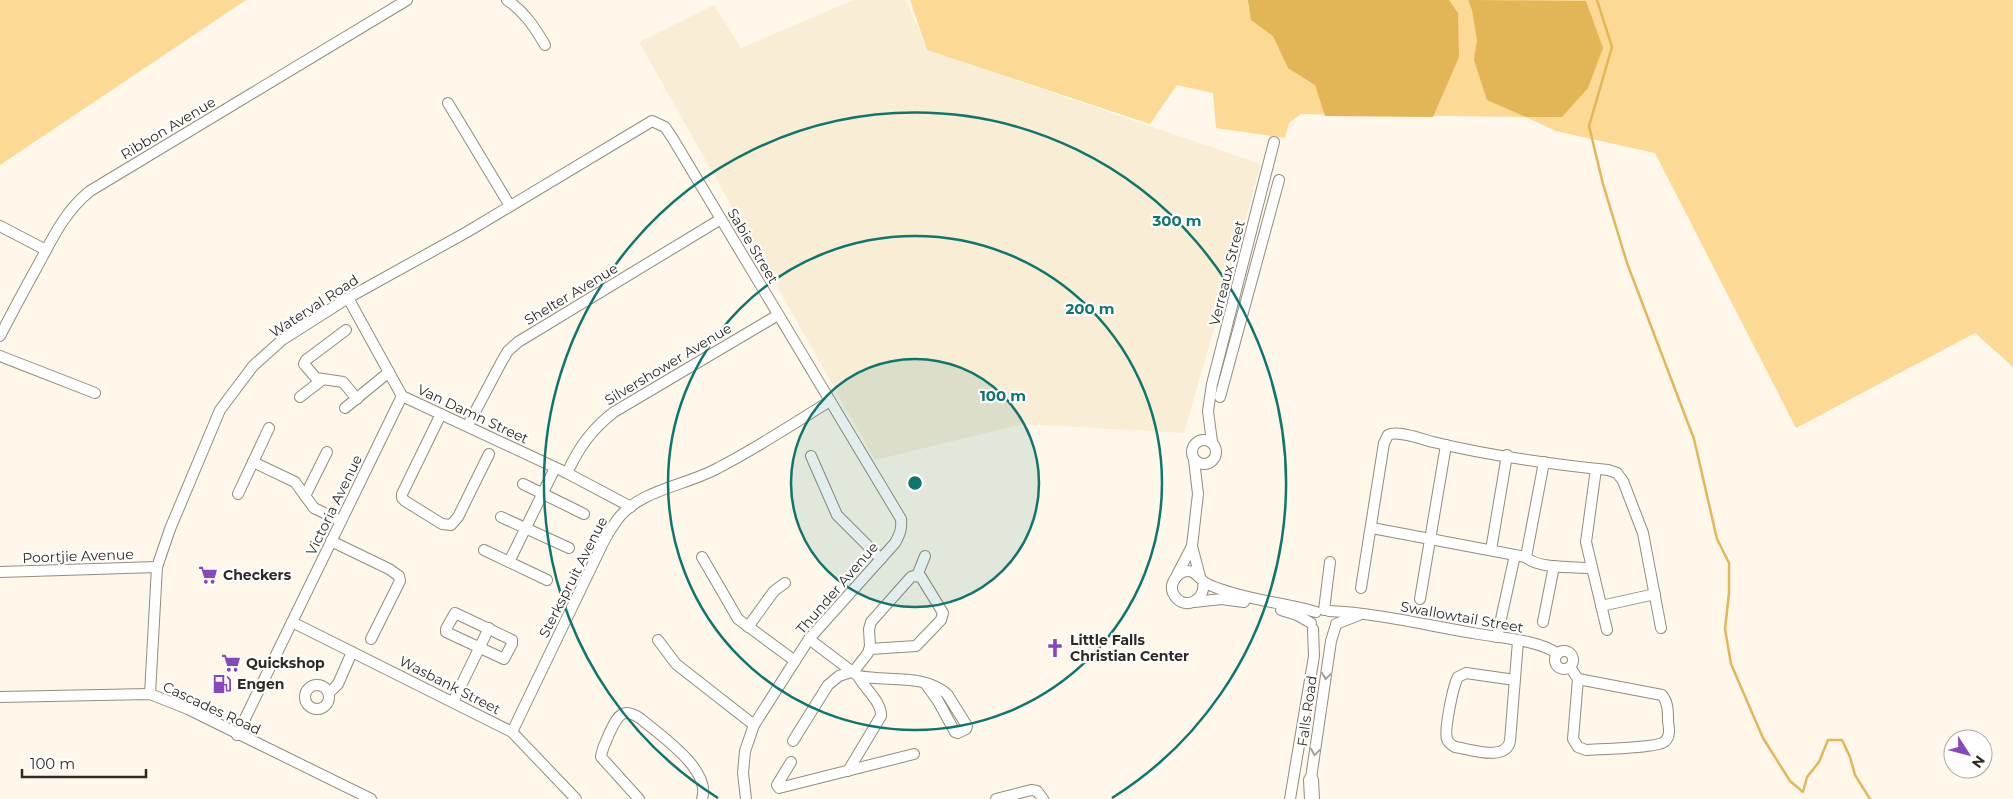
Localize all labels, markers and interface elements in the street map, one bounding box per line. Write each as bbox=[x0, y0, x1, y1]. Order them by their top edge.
street label: Ribbon Avenue bbox=[117, 93, 219, 163]
street label: Sabie Street bbox=[724, 205, 783, 287]
text: 300 m bbox=[1151, 211, 1202, 230]
street label: Verreaux Street bbox=[1205, 218, 1249, 327]
street label: Shelter Avenue bbox=[521, 259, 621, 329]
street label: Waterval Road bbox=[266, 271, 362, 341]
text: 200 m bbox=[1065, 299, 1115, 318]
street label: Silvershower Avenue bbox=[601, 319, 735, 409]
street label: Van Damn Street bbox=[415, 380, 532, 448]
text: 100 m bbox=[980, 386, 1026, 405]
street label: Victoria Avenue bbox=[302, 452, 366, 558]
centre of rings bbox=[906, 474, 924, 492]
street label: Sterkspruit Avenue bbox=[535, 514, 611, 640]
street label: Thunder Avenue bbox=[792, 538, 882, 638]
street label: Poortjie Avenue bbox=[22, 545, 134, 567]
supermarket icon: Checkers bbox=[197, 564, 219, 586]
place label: Checkers bbox=[223, 566, 292, 584]
street label: Swallowtail Street bbox=[1399, 597, 1525, 637]
place label: Little Falls Christian Center bbox=[1070, 631, 1189, 665]
church icon: Little Falls Christian Center bbox=[1044, 637, 1066, 659]
supermarket icon: Quickshop bbox=[220, 652, 242, 674]
street label: Wasbank Street bbox=[396, 652, 504, 718]
place label: Quickshop bbox=[246, 654, 325, 672]
one-way arrow bbox=[1321, 672, 1331, 680]
fuel station icon: Engen bbox=[211, 673, 233, 695]
street label: Falls Road bbox=[1293, 674, 1321, 748]
place label: Engen bbox=[237, 675, 284, 693]
street label: Cascades Road bbox=[160, 677, 264, 739]
north arrow bbox=[1943, 729, 1993, 779]
scale bar bbox=[22, 746, 146, 778]
one-way arrow bbox=[1310, 748, 1320, 757]
text: N bbox=[1968, 752, 1989, 772]
text: 100 m bbox=[30, 754, 75, 773]

